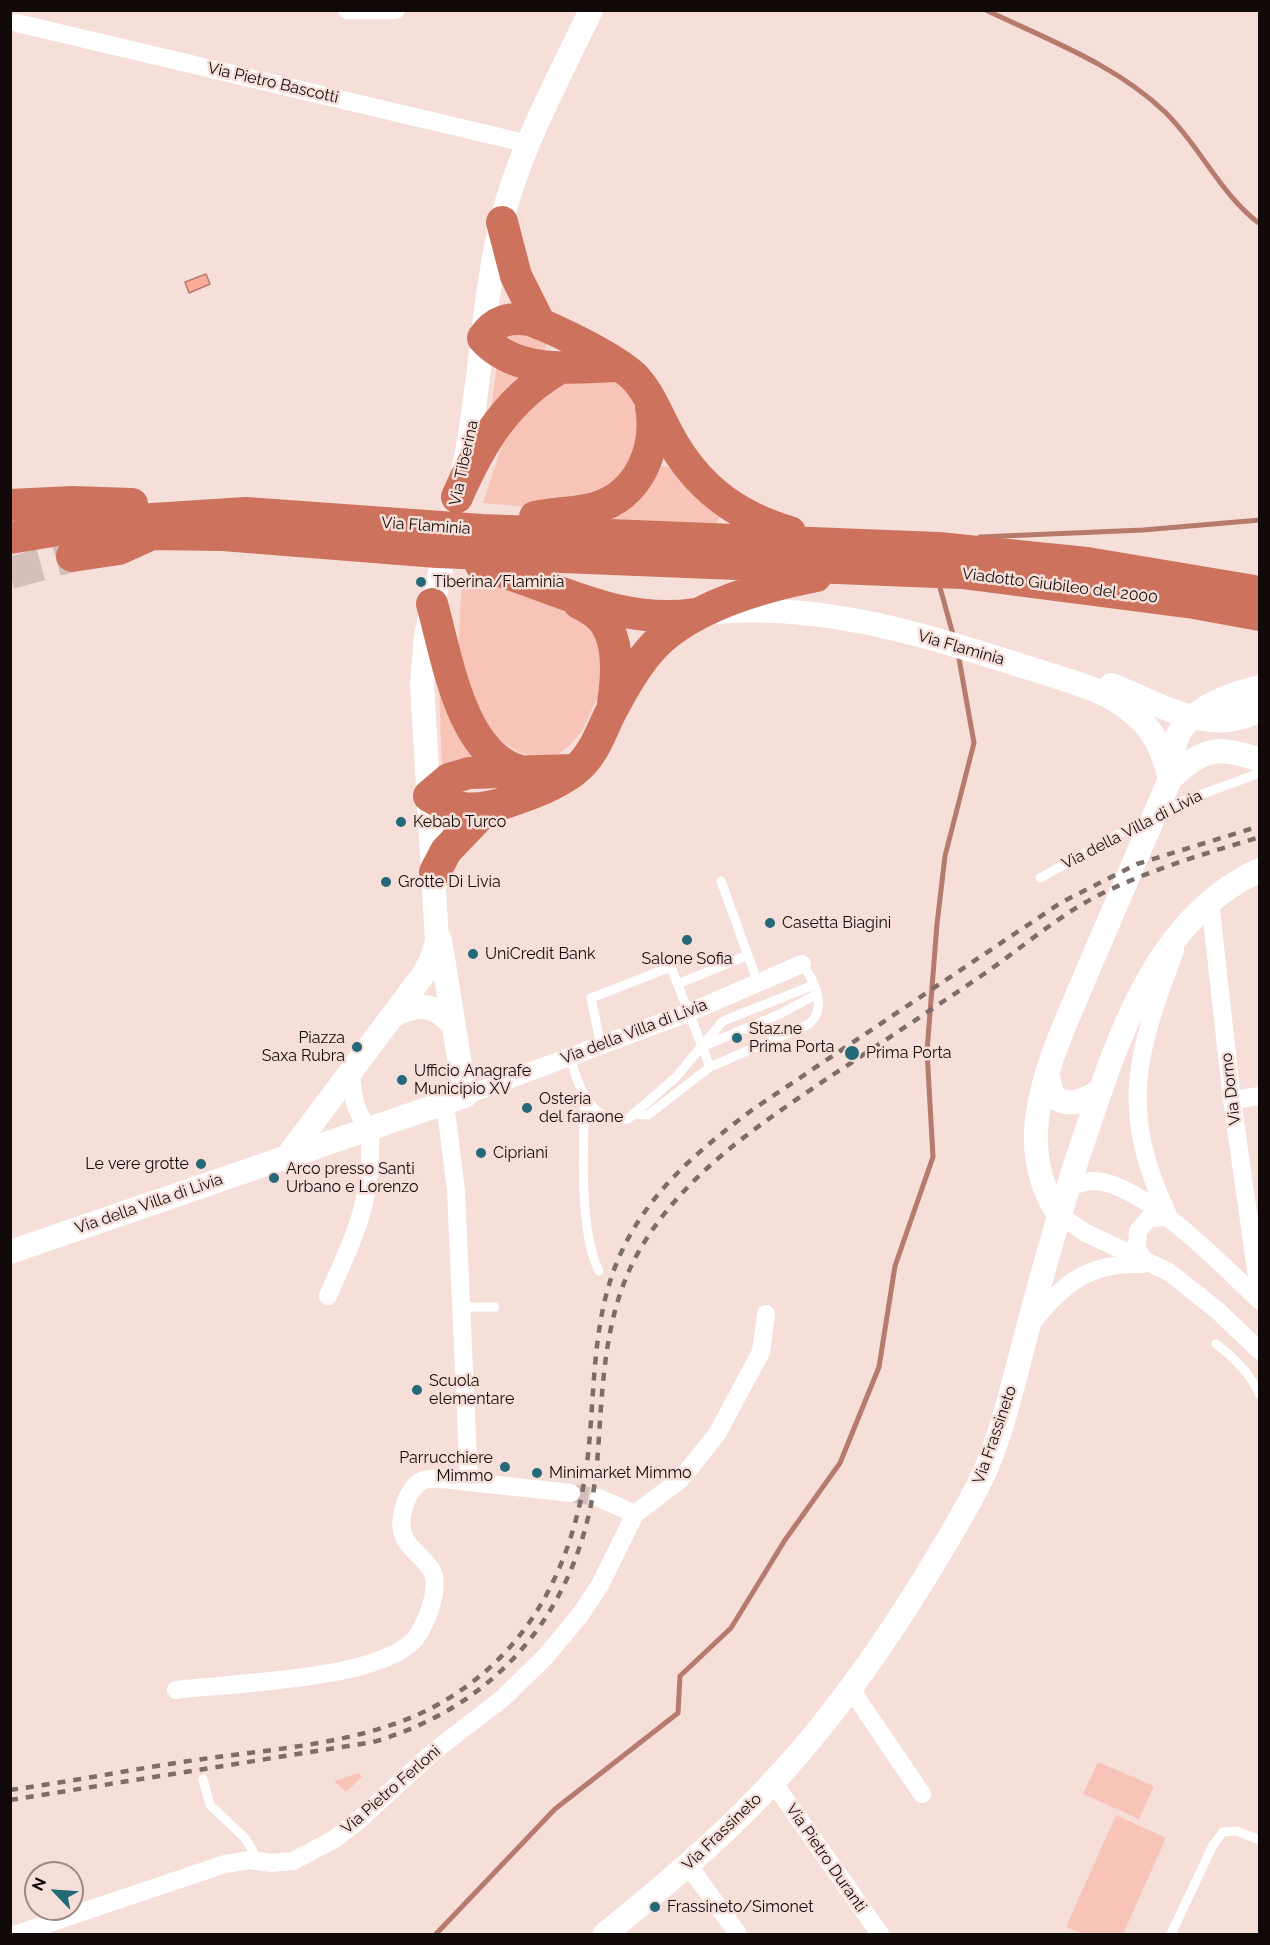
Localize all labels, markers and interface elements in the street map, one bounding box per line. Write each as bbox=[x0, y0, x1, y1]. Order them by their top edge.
street label: Via Pietro Bascotti bbox=[206, 59, 340, 107]
street label: Via Tiberina bbox=[446, 419, 482, 507]
street label: Via Flaminia bbox=[381, 513, 471, 539]
street label: Viadotto Giubileo del 2000 bbox=[961, 564, 1159, 608]
place label: Tiberina/Flaminia bbox=[433, 572, 565, 592]
marker: Tiberina/Flaminia bbox=[414, 575, 428, 589]
street label: Via Flaminia bbox=[915, 626, 1007, 670]
street label: Via della Villa di Livia bbox=[1059, 786, 1205, 874]
place label: Kebab Turco bbox=[413, 812, 506, 832]
marker: Kebab Turco bbox=[394, 815, 408, 829]
place label: Grotte Di Livia bbox=[398, 872, 501, 892]
marker: Grotte Di Livia bbox=[379, 875, 393, 889]
place label: Casetta Biagini bbox=[782, 913, 891, 933]
marker: Casetta Biagini bbox=[763, 916, 777, 930]
marker: Salone Sofia bbox=[680, 933, 694, 947]
place label: UniCredit Bank bbox=[485, 944, 596, 964]
marker: UniCredit Bank bbox=[466, 947, 480, 961]
place label: Salone Sofia bbox=[642, 949, 732, 969]
street label: Via della Villa di Livia bbox=[558, 995, 710, 1069]
place label: Staz.ne Prima Porta bbox=[749, 1019, 835, 1057]
place label: Piazza Saxa Rubra bbox=[262, 1028, 345, 1066]
marker: Staz.ne Prima Porta bbox=[730, 1031, 744, 1045]
marker: Piazza Saxa Rubra bbox=[350, 1040, 364, 1054]
place label: Prima Porta bbox=[866, 1043, 952, 1063]
marker: Prima Porta bbox=[843, 1044, 861, 1062]
street label: Via Dorno bbox=[1217, 1052, 1245, 1126]
place label: Ufficio Anagrafe Municipio XV bbox=[414, 1061, 531, 1099]
marker: Ufficio Anagrafe Municipio XV bbox=[395, 1073, 409, 1087]
place label: Osteria del faraone bbox=[539, 1089, 623, 1127]
marker: Osteria del faraone bbox=[520, 1101, 534, 1115]
place label: Cipriani bbox=[493, 1143, 548, 1163]
marker: Cipriani bbox=[474, 1146, 488, 1160]
place label: Le vere grotte bbox=[85, 1154, 189, 1174]
marker: Le vere grotte bbox=[194, 1157, 208, 1171]
place label: Arco presso Santi Urbano e Lorenzo bbox=[286, 1159, 419, 1197]
street label: Via della Villa di Livia bbox=[73, 1170, 225, 1238]
marker: Arco presso Santi Urbano e Lorenzo bbox=[267, 1171, 281, 1185]
place label: Scuola elementare bbox=[429, 1371, 514, 1409]
marker: Scuola elementare bbox=[410, 1383, 424, 1397]
street label: Via Frassineto bbox=[969, 1383, 1021, 1487]
place label: Parrucchiere Mimmo bbox=[399, 1448, 493, 1486]
marker: Parrucchiere Mimmo bbox=[498, 1460, 512, 1474]
place label: Minimarket Mimmo bbox=[549, 1463, 692, 1483]
marker: Minimarket Mimmo bbox=[530, 1466, 544, 1480]
street label: Via Pietro Ferloni bbox=[338, 1742, 444, 1838]
street label: Via Frassineto bbox=[678, 1789, 766, 1875]
street label: Via Pietro Duranti bbox=[782, 1800, 870, 1916]
north arrow bbox=[24, 1861, 84, 1921]
text: N bbox=[28, 1874, 50, 1894]
place label: Frassineto/Simonet bbox=[667, 1897, 814, 1917]
marker: Frassineto/Simonet bbox=[648, 1900, 662, 1914]

